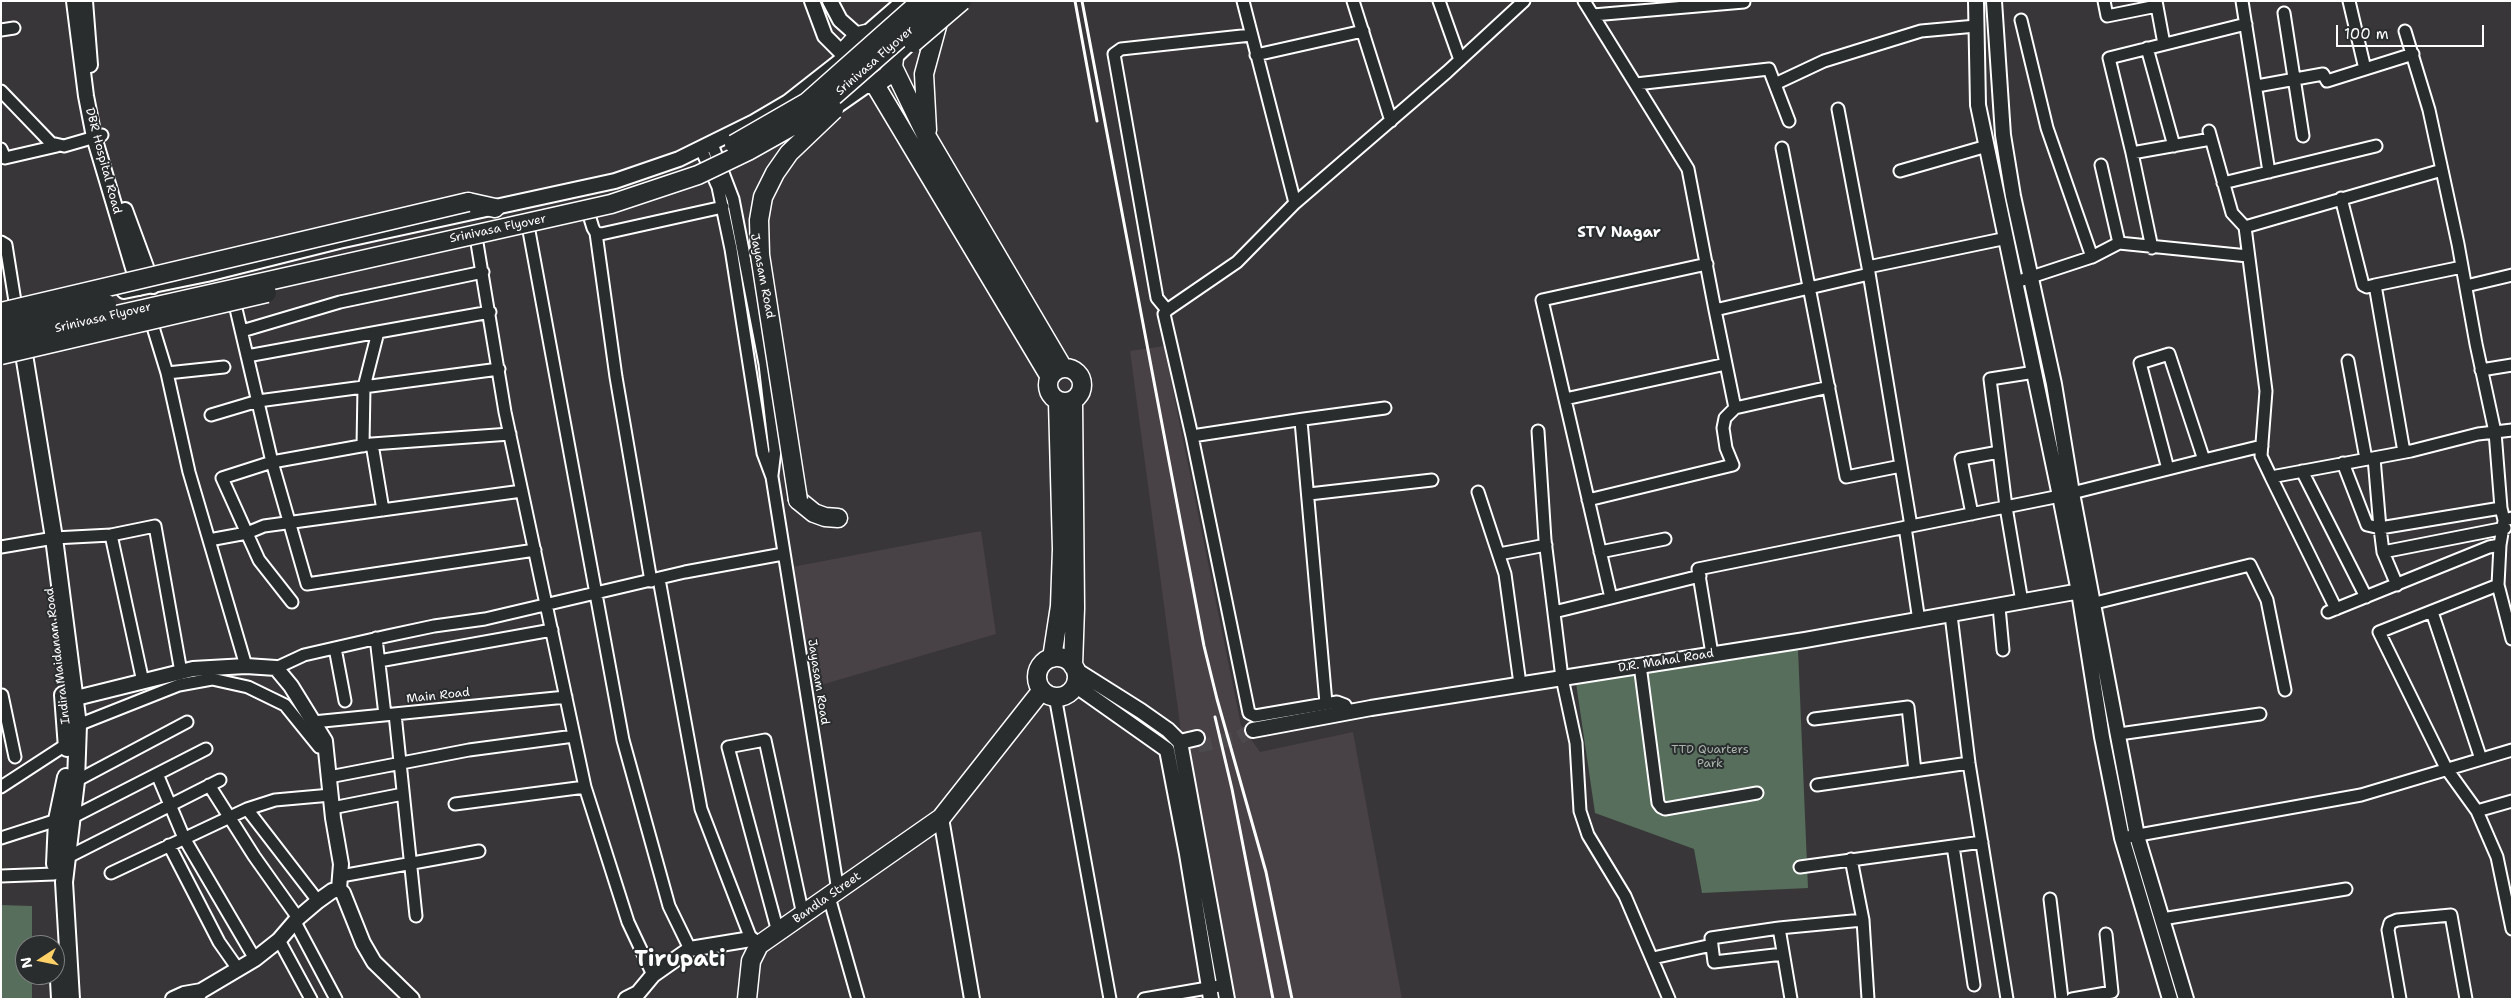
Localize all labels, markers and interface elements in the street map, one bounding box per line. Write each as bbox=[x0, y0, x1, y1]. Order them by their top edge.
scale bar bbox=[2338, 15, 2486, 47]
street label: Srinivasa Flyover bbox=[833, 23, 917, 99]
text: 100 m bbox=[2344, 24, 2389, 44]
street label: DBR Hospital Road bbox=[82, 106, 124, 216]
street label: Srinivasa Flyover bbox=[448, 212, 548, 246]
district label: STV Nagar bbox=[1577, 224, 1661, 242]
street label: Jayasam Road bbox=[747, 232, 777, 320]
street label: Srinivasa Flyover bbox=[53, 300, 153, 336]
street label: Indira Maidanam Road bbox=[42, 587, 74, 725]
street label: Jayasam Road bbox=[804, 638, 832, 726]
street label: D.R. Mahal Road bbox=[1617, 646, 1715, 676]
street label: Main Road bbox=[406, 686, 470, 706]
park label: TTD Quarters Park bbox=[1671, 743, 1749, 771]
street label: Bandla Street bbox=[790, 869, 864, 927]
north arrow bbox=[15, 935, 65, 985]
district label: Tirupati bbox=[634, 947, 726, 973]
text: N bbox=[16, 956, 36, 970]

